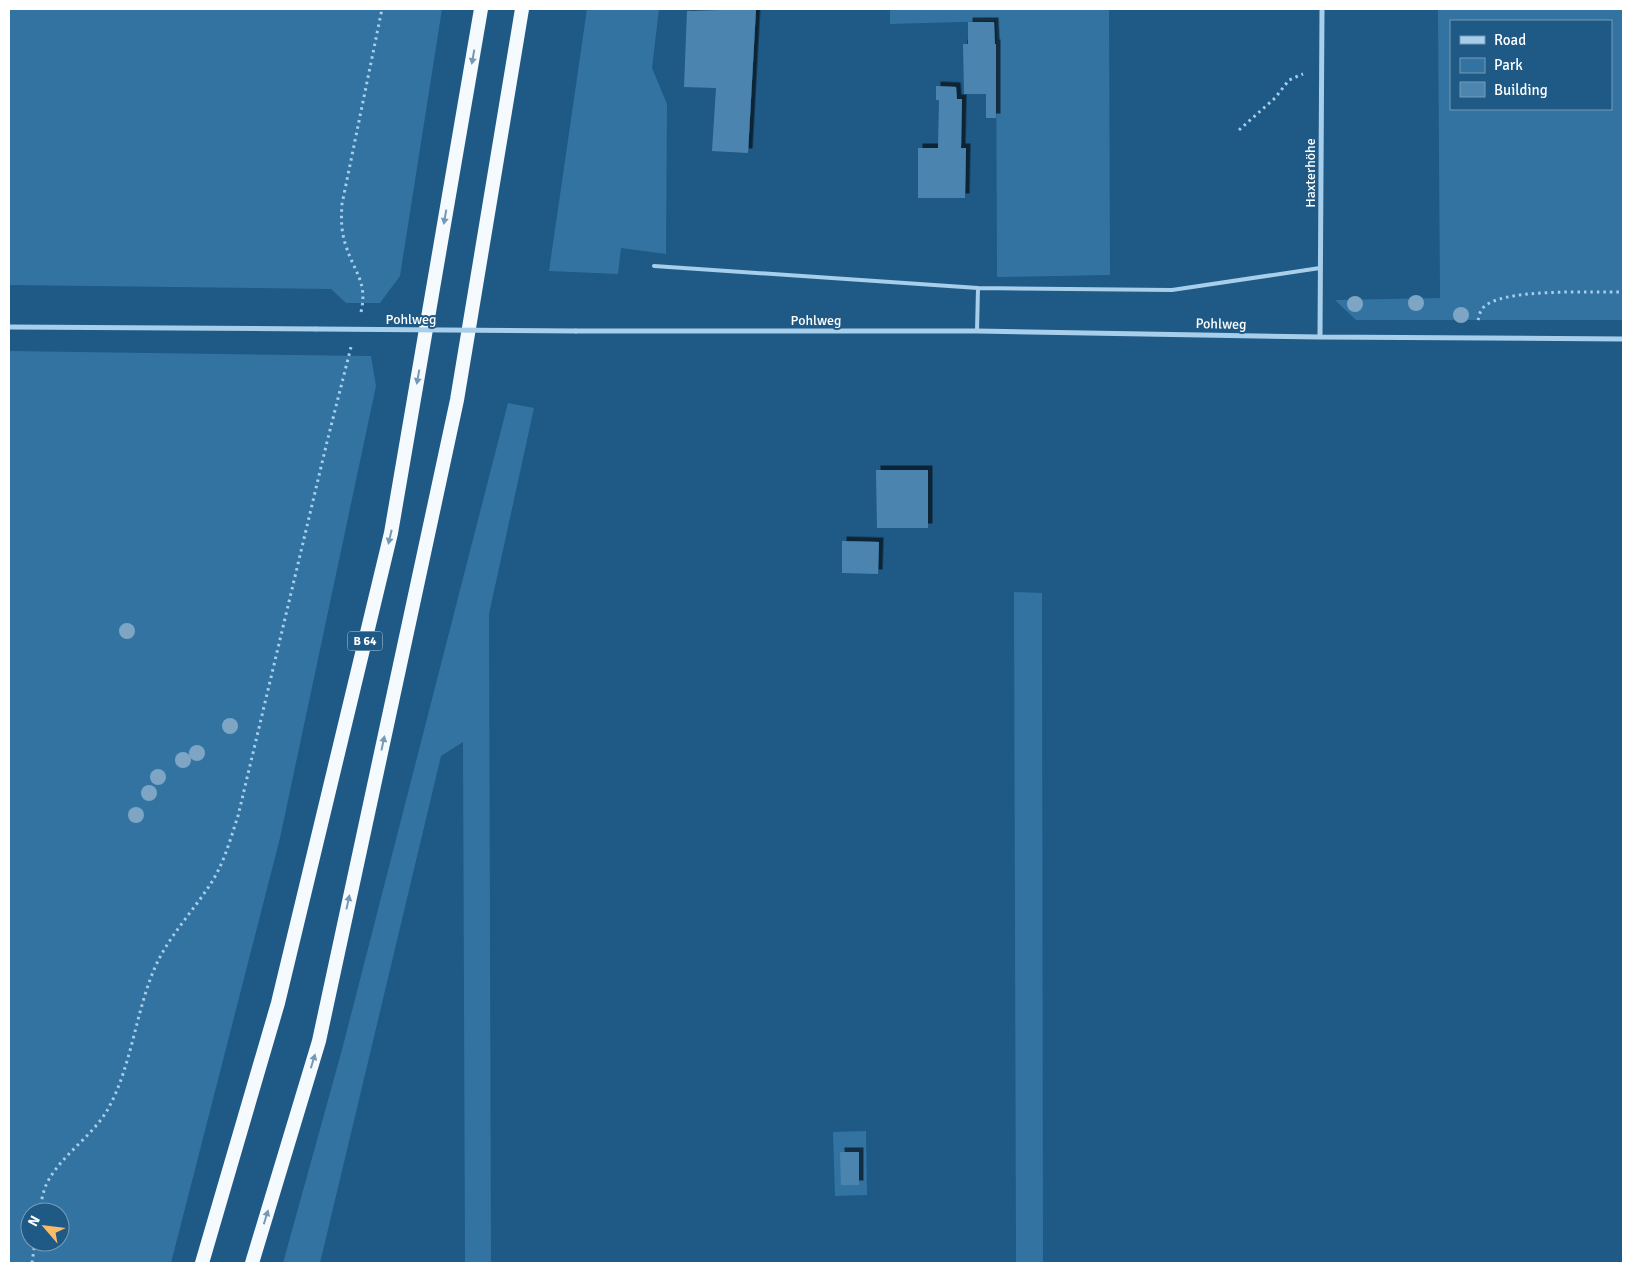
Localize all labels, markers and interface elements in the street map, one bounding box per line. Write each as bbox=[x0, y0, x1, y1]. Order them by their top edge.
legend bbox=[1450, 20, 1612, 110]
text: Road bbox=[1494, 31, 1526, 49]
one-way arrow bbox=[468, 49, 476, 65]
text: Park bbox=[1494, 56, 1523, 74]
text: Building bbox=[1494, 81, 1548, 99]
street label: Haxterhöhe bbox=[1302, 138, 1319, 208]
one-way arrow bbox=[441, 209, 449, 225]
street label: Pohlweg bbox=[386, 311, 436, 328]
street label: Pohlweg bbox=[791, 312, 841, 329]
street label: Pohlweg bbox=[1195, 315, 1247, 333]
one-way arrow bbox=[413, 370, 421, 386]
one-way arrow bbox=[386, 530, 394, 545]
road number: B 64 bbox=[348, 631, 382, 650]
one-way arrow bbox=[379, 736, 387, 751]
one-way arrow bbox=[345, 894, 353, 910]
one-way arrow bbox=[309, 1053, 317, 1068]
north arrow bbox=[20, 1202, 70, 1252]
one-way arrow bbox=[263, 1209, 271, 1224]
text: N bbox=[24, 1213, 44, 1229]

